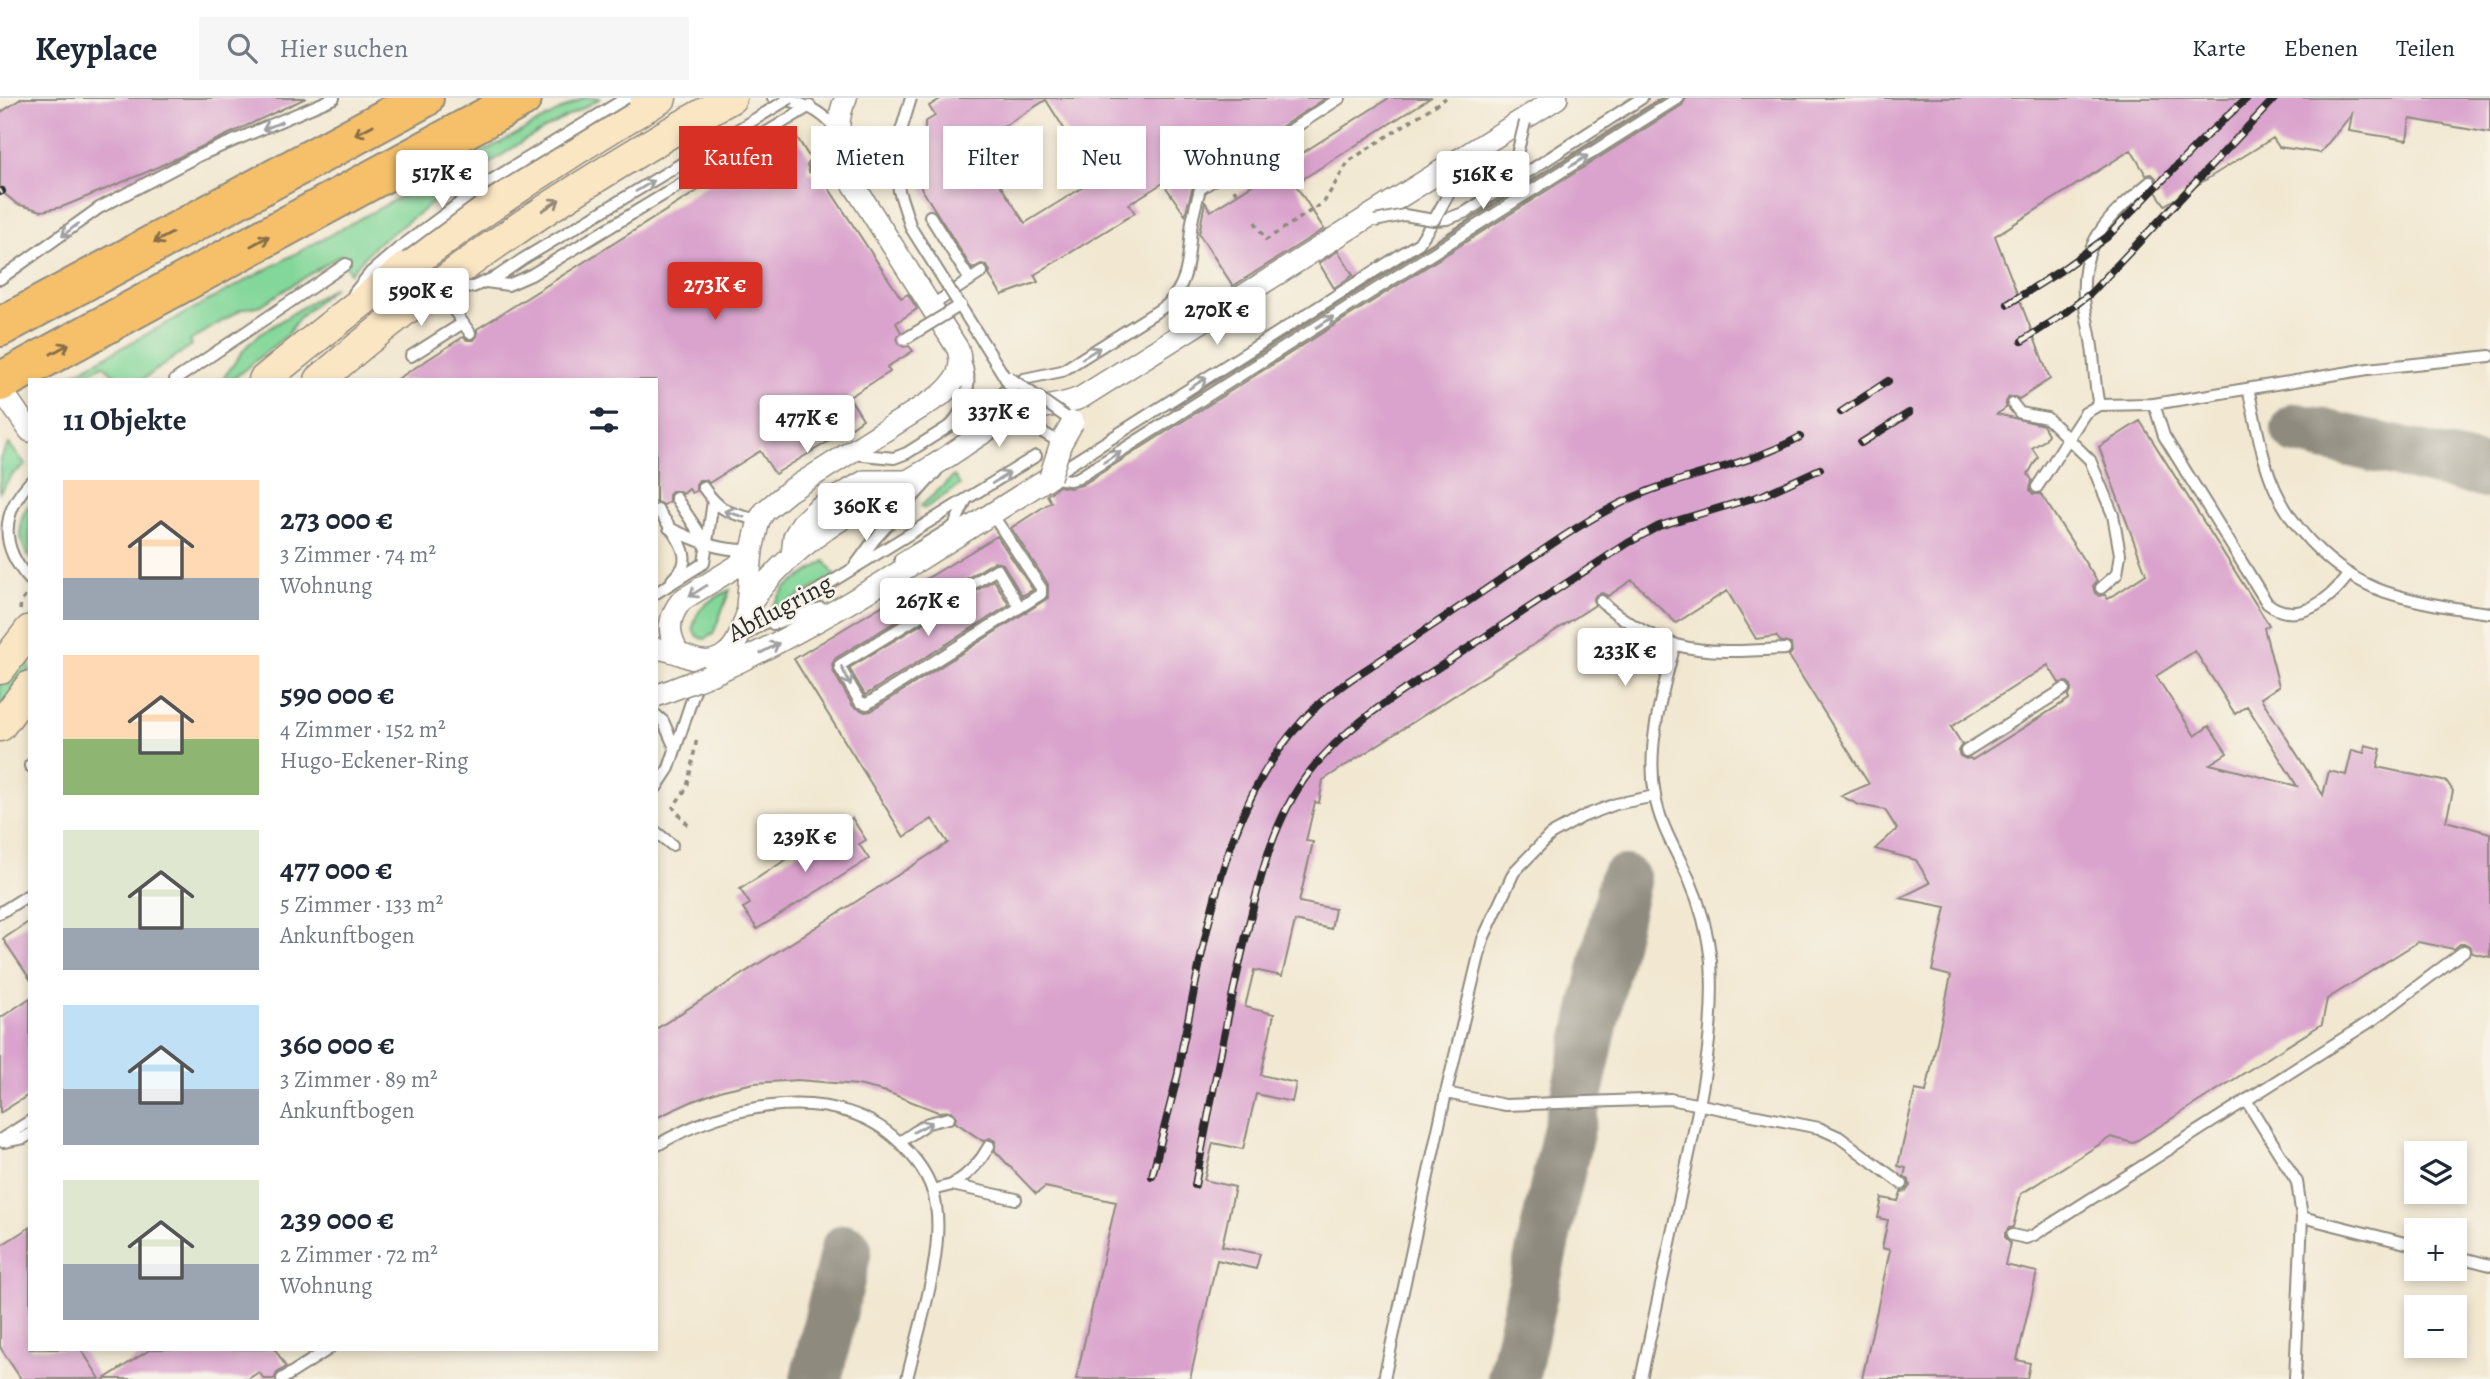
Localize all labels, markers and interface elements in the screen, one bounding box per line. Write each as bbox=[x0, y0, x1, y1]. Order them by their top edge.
search box bbox=[199, 17, 689, 80]
text: Keyplace bbox=[35, 26, 157, 71]
icon: search bbox=[223, 29, 261, 67]
text: Hier suchen bbox=[279, 31, 408, 66]
text: Karte bbox=[2192, 32, 2246, 64]
text: Ebenen bbox=[2284, 32, 2358, 64]
text: Teilen bbox=[2396, 32, 2455, 64]
one-way arrow bbox=[261, 120, 283, 133]
one-way arrow bbox=[354, 124, 374, 138]
chip: Kaufen bbox=[679, 126, 797, 189]
chip: Mieten bbox=[811, 126, 929, 189]
chip: Filter bbox=[943, 126, 1043, 189]
chip: Neu bbox=[1057, 126, 1146, 189]
chip: Wohnung bbox=[1160, 126, 1304, 189]
pin: 517K € bbox=[385, 150, 499, 210]
pin: 516K € bbox=[1426, 152, 1540, 211]
one-way arrow bbox=[1568, 154, 1588, 168]
text: 517K € bbox=[412, 157, 472, 188]
text: 516K € bbox=[1452, 158, 1514, 189]
one-way arrow bbox=[634, 179, 654, 193]
one-way arrow bbox=[541, 198, 561, 212]
one-way arrow bbox=[61, 223, 80, 237]
one-way arrow bbox=[154, 231, 174, 245]
one-way arrow bbox=[249, 234, 270, 247]
pin: 273K € bbox=[658, 262, 772, 322]
pin: 590K € bbox=[364, 268, 478, 328]
text: 273K € bbox=[683, 269, 747, 300]
text: 590K € bbox=[389, 275, 453, 306]
pin: 270K € bbox=[1160, 288, 1274, 347]
text: 270K € bbox=[1185, 294, 1249, 325]
one-way arrow bbox=[1314, 315, 1334, 329]
one-way arrow bbox=[49, 342, 70, 356]
one-way arrow bbox=[1081, 345, 1101, 359]
one-way arrow bbox=[1188, 375, 1208, 389]
pin: 337K € bbox=[942, 390, 1056, 449]
pin: 477K € bbox=[750, 396, 864, 455]
text: 337K € bbox=[968, 396, 1030, 427]
text: 11 Objekte bbox=[63, 400, 187, 440]
icon: filters bbox=[585, 401, 623, 439]
text: 477K € bbox=[776, 402, 838, 433]
one-way arrow bbox=[1102, 450, 1121, 465]
one-way arrow bbox=[991, 471, 1011, 485]
pin: 360K € bbox=[809, 484, 923, 543]
text: 360K € bbox=[834, 490, 898, 521]
text: 273 000 € bbox=[280, 499, 393, 539]
one-way arrow bbox=[724, 506, 746, 519]
icon: home bbox=[119, 508, 203, 592]
text: 3 Zimmer · 74 m² bbox=[280, 539, 436, 570]
street label: Abflugring bbox=[720, 566, 839, 651]
text: Wohnung bbox=[280, 570, 373, 601]
pin: 267K € bbox=[871, 578, 985, 638]
one-way arrow bbox=[688, 584, 708, 598]
text: 267K € bbox=[896, 585, 960, 616]
pin: 233K € bbox=[1568, 628, 1682, 688]
text: 233K € bbox=[1593, 635, 1657, 666]
one-way arrow bbox=[759, 640, 780, 654]
one-way arrow bbox=[839, 666, 853, 686]
text: 590 000 € bbox=[280, 674, 395, 714]
icon: home bbox=[119, 683, 203, 767]
text: 4 Zimmer · 152 m² bbox=[280, 714, 446, 745]
text: Hugo-Eckener-Ring bbox=[280, 745, 469, 776]
pin: 239K € bbox=[748, 814, 862, 874]
text: 239K € bbox=[773, 821, 837, 852]
text: 477 000 € bbox=[280, 849, 393, 889]
icon: home bbox=[119, 858, 203, 942]
text: 5 Zimmer · 133 m² bbox=[280, 889, 443, 920]
text: Ankunftbogen bbox=[280, 920, 415, 951]
text: 360 000 € bbox=[280, 1024, 395, 1064]
icon: home bbox=[119, 1033, 203, 1117]
text: 3 Zimmer · 89 m² bbox=[280, 1064, 438, 1095]
text: Ankunftbogen bbox=[280, 1095, 415, 1126]
one-way arrow bbox=[912, 1120, 933, 1133]
map controls bbox=[2404, 1141, 2467, 1358]
button: layers bbox=[2404, 1141, 2467, 1204]
text: 239 000 € bbox=[280, 1199, 394, 1239]
icon: home bbox=[119, 1208, 203, 1292]
button: + bbox=[2404, 1218, 2467, 1281]
text: 2 Zimmer · 72 m² bbox=[280, 1239, 438, 1270]
text: Wohnung bbox=[280, 1270, 373, 1301]
button: − bbox=[2404, 1295, 2467, 1358]

